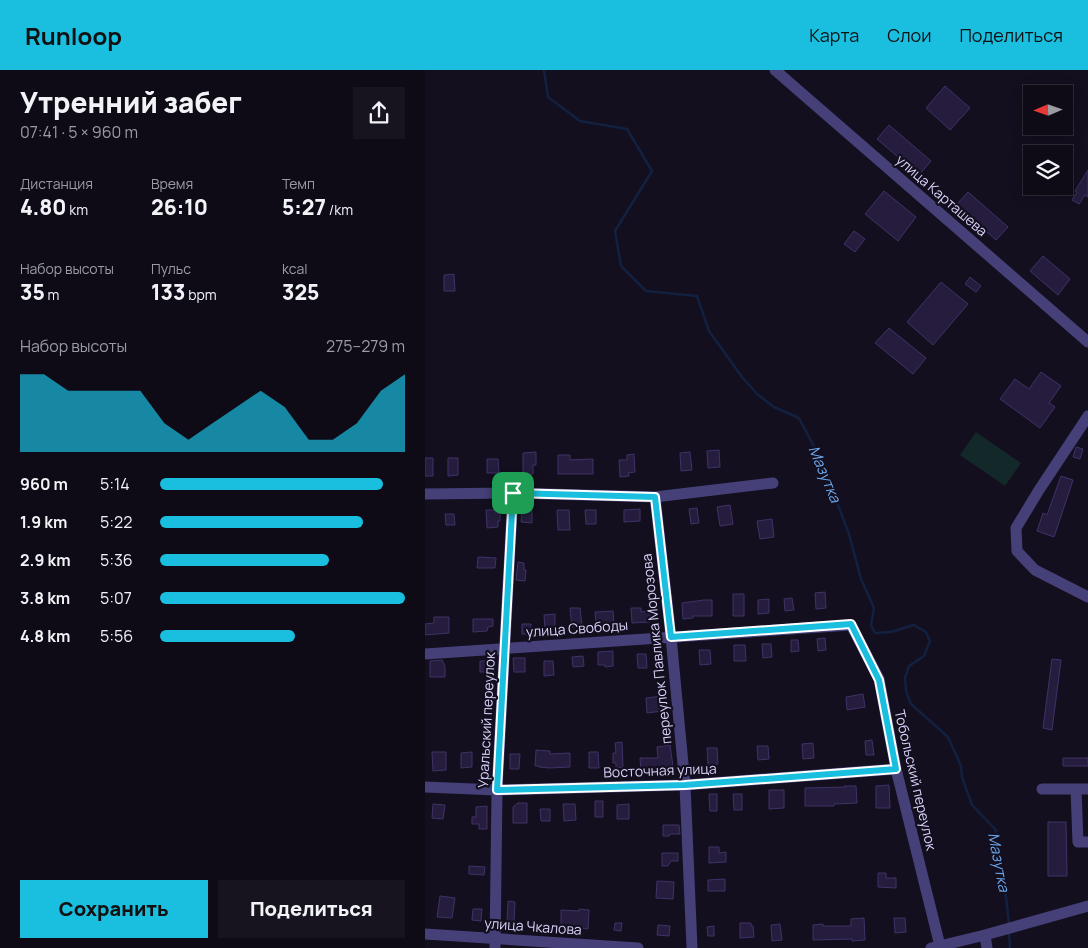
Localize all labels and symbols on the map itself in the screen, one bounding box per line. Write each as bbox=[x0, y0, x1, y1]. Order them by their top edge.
north arrow bbox=[1023, 85, 1073, 135]
street label: улица Карташева bbox=[892, 150, 992, 240]
water label: Мазутка bbox=[804, 442, 847, 506]
pin bbox=[492, 472, 534, 514]
street label: переулок Павлика Морозова bbox=[637, 553, 675, 745]
street label: улица Свободы bbox=[525, 615, 629, 641]
street label: Уральский переулок bbox=[473, 651, 499, 788]
street label: Тобольский переулок bbox=[891, 708, 942, 853]
street label: Восточная улица bbox=[603, 759, 717, 781]
water label: Мазутка bbox=[983, 831, 1015, 894]
street label: улица Чкалова bbox=[484, 913, 582, 939]

